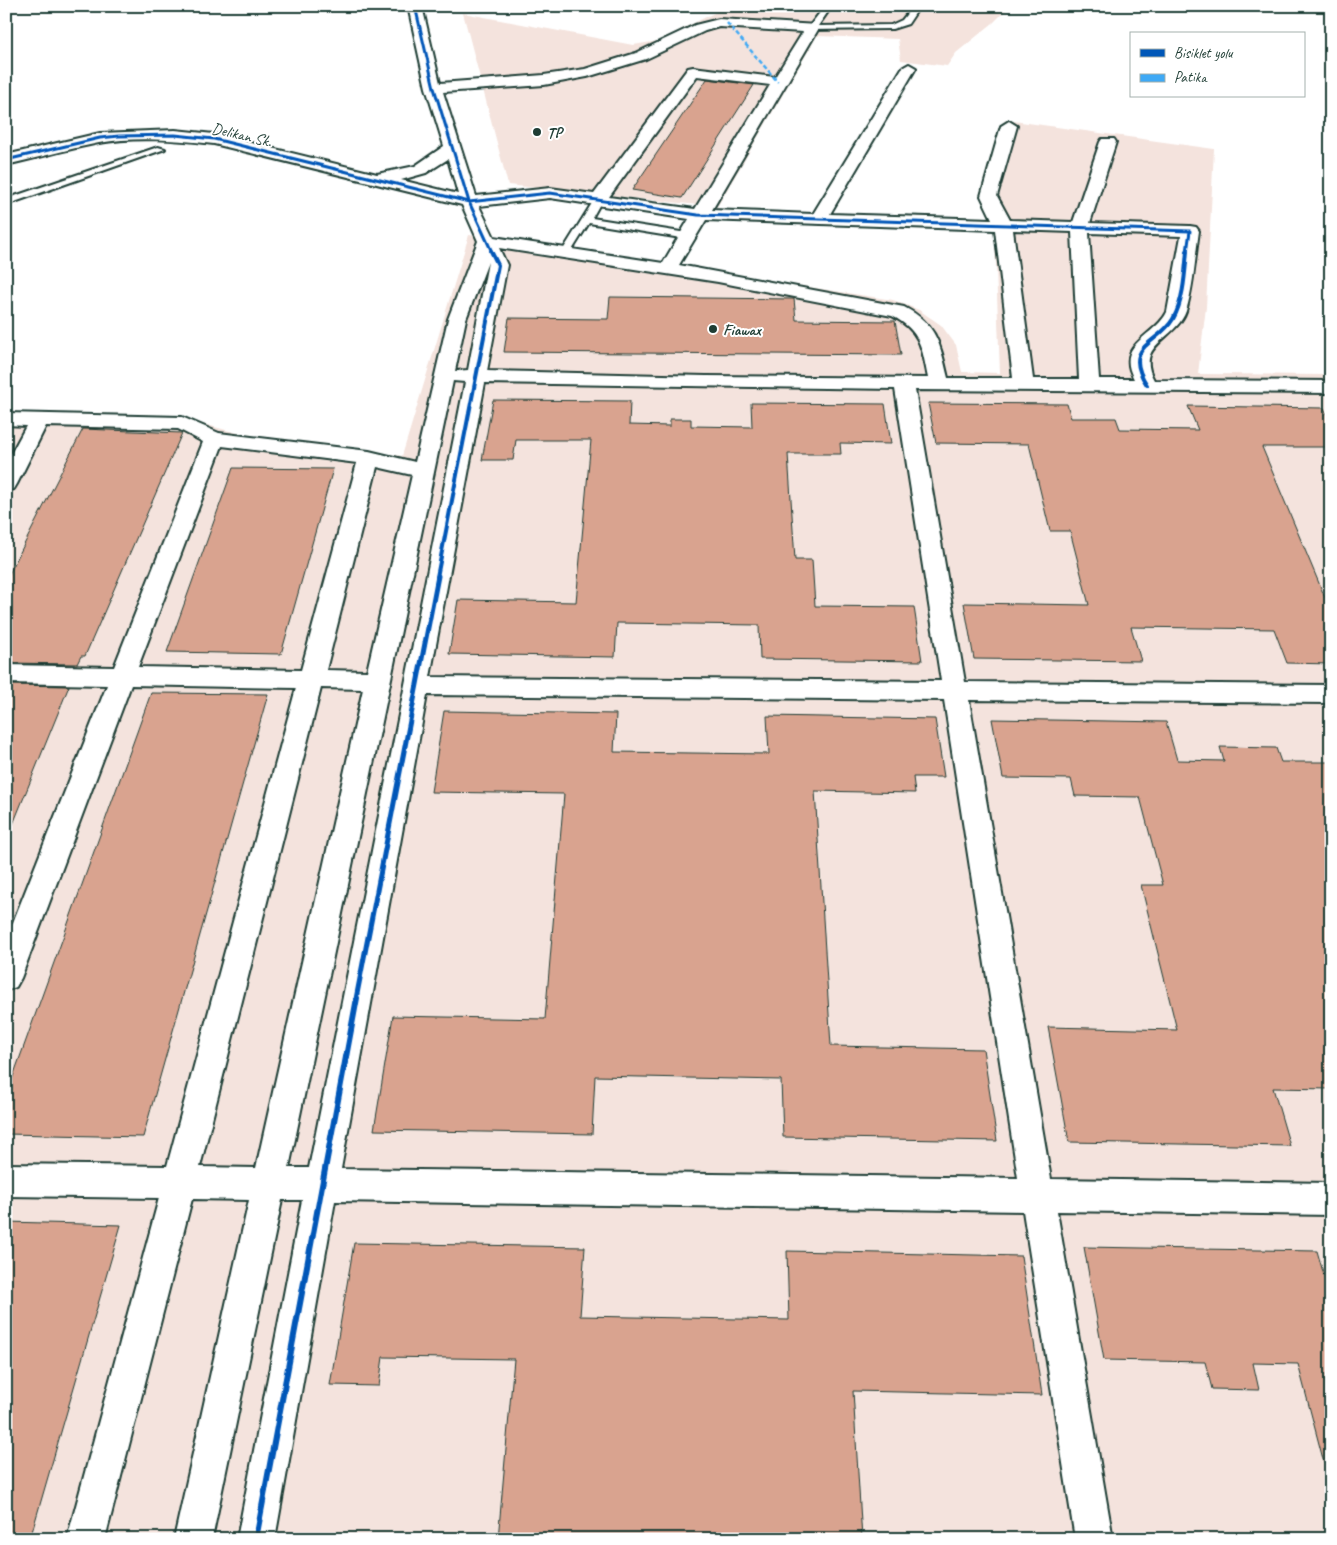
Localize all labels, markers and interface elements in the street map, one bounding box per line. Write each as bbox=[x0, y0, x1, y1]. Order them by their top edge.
legend bbox=[1130, 32, 1304, 98]
text: Bisiklet yolu bbox=[1174, 44, 1234, 63]
text: Patika bbox=[1174, 68, 1208, 87]
street label: Delikan Sk. bbox=[210, 118, 274, 152]
place label: TP bbox=[547, 123, 564, 143]
marker: TP bbox=[531, 126, 543, 138]
place label: Fiawax bbox=[723, 320, 762, 340]
marker: Fiawax bbox=[707, 323, 719, 335]

